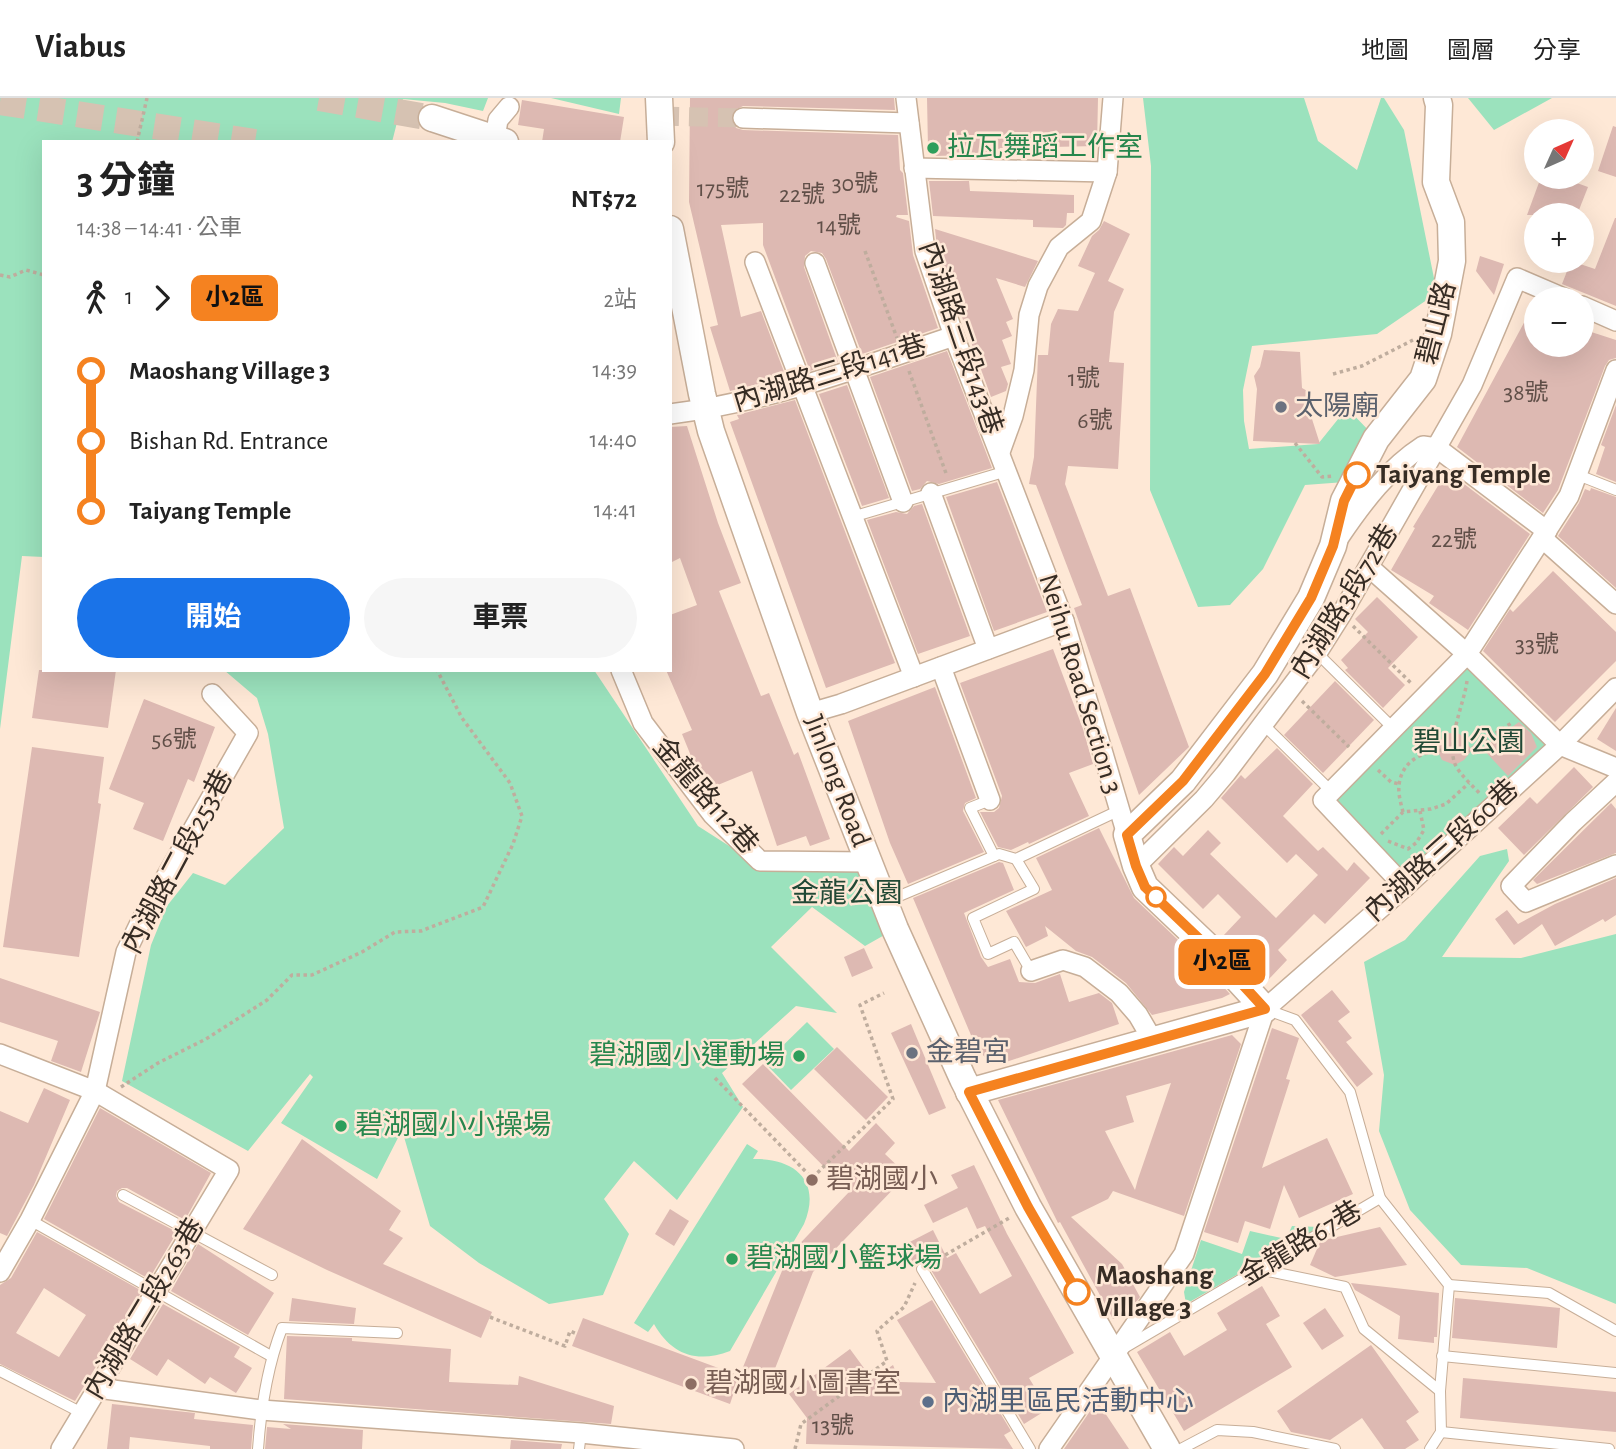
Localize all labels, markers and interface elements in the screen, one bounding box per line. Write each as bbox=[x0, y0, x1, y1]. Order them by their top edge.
text: Viabus bbox=[35, 31, 126, 64]
text: 地圖 bbox=[1361, 39, 1409, 63]
text: 圖層 bbox=[1447, 39, 1495, 63]
text: 分享 bbox=[1533, 39, 1581, 63]
north arrow bbox=[1524, 119, 1594, 189]
map controls bbox=[1524, 119, 1594, 357]
place label: 拉瓦舞蹈工作室 bbox=[947, 132, 1143, 162]
marker: 拉瓦舞蹈工作室 bbox=[925, 140, 941, 156]
text: 3 分鐘 bbox=[77, 163, 175, 201]
house number: 30號 bbox=[832, 170, 878, 196]
house number: 175號 bbox=[697, 175, 749, 201]
house number: 22號 bbox=[779, 181, 825, 207]
text: NT$72 bbox=[571, 186, 637, 212]
button: + bbox=[1524, 203, 1594, 273]
house number: 14號 bbox=[817, 212, 861, 238]
text: 14:38 – 14:41 · 公車 bbox=[77, 217, 242, 240]
street label: 內湖路三段143巷 bbox=[914, 237, 1008, 438]
street label: 碧山路 bbox=[1411, 278, 1461, 367]
icon: walk bbox=[77, 279, 115, 317]
icon: forward bbox=[143, 279, 181, 317]
text: 1 bbox=[125, 286, 133, 309]
text: 小2區 bbox=[205, 286, 264, 310]
button: − bbox=[1524, 287, 1594, 357]
text: 2站 bbox=[604, 289, 637, 312]
street label: 內湖路三段141巷 bbox=[729, 329, 930, 417]
text: Maoshang Village 3 bbox=[129, 358, 330, 384]
text: 14:39 bbox=[592, 359, 637, 382]
house number: 1號 bbox=[1068, 365, 1100, 391]
house number: 38號 bbox=[1503, 379, 1549, 405]
place label: 太陽廟 bbox=[1295, 391, 1379, 421]
marker: 太陽廟 bbox=[1273, 399, 1289, 415]
house number: 6號 bbox=[1077, 407, 1113, 433]
text: Bishan Rd. Entrance bbox=[129, 428, 328, 454]
text: 14:40 bbox=[590, 429, 637, 452]
place label: Taiyang Temple bbox=[1376, 461, 1551, 489]
marker: Taiyang Temple bbox=[1344, 462, 1370, 488]
text: Taiyang Temple bbox=[129, 498, 291, 524]
text: 14:41 bbox=[594, 499, 637, 522]
street label: 內湖路3段72巷 bbox=[1285, 519, 1403, 684]
house number: 22號 bbox=[1431, 526, 1477, 552]
street label: Neihu Road Section 3 bbox=[1033, 571, 1127, 797]
button: 開始 bbox=[77, 578, 350, 658]
button: 車票 bbox=[364, 578, 637, 658]
house number: 33號 bbox=[1515, 631, 1559, 657]
street label: Jinlong Road bbox=[799, 711, 875, 851]
house number: 56號 bbox=[151, 726, 197, 752]
park label: 碧山公園 bbox=[1413, 727, 1525, 757]
street label: 金龍路112巷 bbox=[647, 731, 764, 860]
street label: 內湖路二段253巷 bbox=[116, 764, 238, 959]
street label: 內湖路三段60巷 bbox=[1358, 774, 1524, 927]
park label: 金龍公園 bbox=[791, 878, 903, 908]
unlabelled marker bbox=[1146, 887, 1166, 907]
line badge: 小2區 bbox=[1182, 939, 1262, 985]
text: 小2區 bbox=[1192, 950, 1252, 974]
place label: 金碧宮 bbox=[926, 1037, 1010, 1067]
place label: 碧湖國小運動場 bbox=[589, 1040, 785, 1070]
marker: 金碧宮 bbox=[904, 1045, 920, 1061]
marker: 碧湖國小運動場 bbox=[791, 1048, 807, 1064]
place label: 碧湖國小小操場 bbox=[355, 1110, 551, 1140]
marker: 碧湖國小小操場 bbox=[333, 1118, 349, 1134]
place label: 碧湖國小 bbox=[826, 1164, 938, 1194]
marker: 碧湖國小 bbox=[804, 1172, 820, 1188]
street label: 金龍路67巷 bbox=[1234, 1195, 1367, 1291]
street label: 內湖路二段263巷 bbox=[78, 1213, 210, 1404]
place label: 碧湖國小籃球場 bbox=[746, 1243, 942, 1273]
marker: 碧湖國小籃球場 bbox=[724, 1251, 740, 1267]
place label: Maoshang Village 3 bbox=[1096, 1262, 1214, 1322]
marker: Maoshang Village 3 bbox=[1064, 1279, 1090, 1305]
place label: 碧湖國小圖書室 bbox=[705, 1368, 901, 1398]
marker: 碧湖國小圖書室 bbox=[683, 1376, 699, 1392]
place label: 內湖里區民活動中心 bbox=[942, 1386, 1194, 1416]
marker: 內湖里區民活動中心 bbox=[920, 1394, 936, 1410]
house number: 13號 bbox=[812, 1412, 854, 1438]

